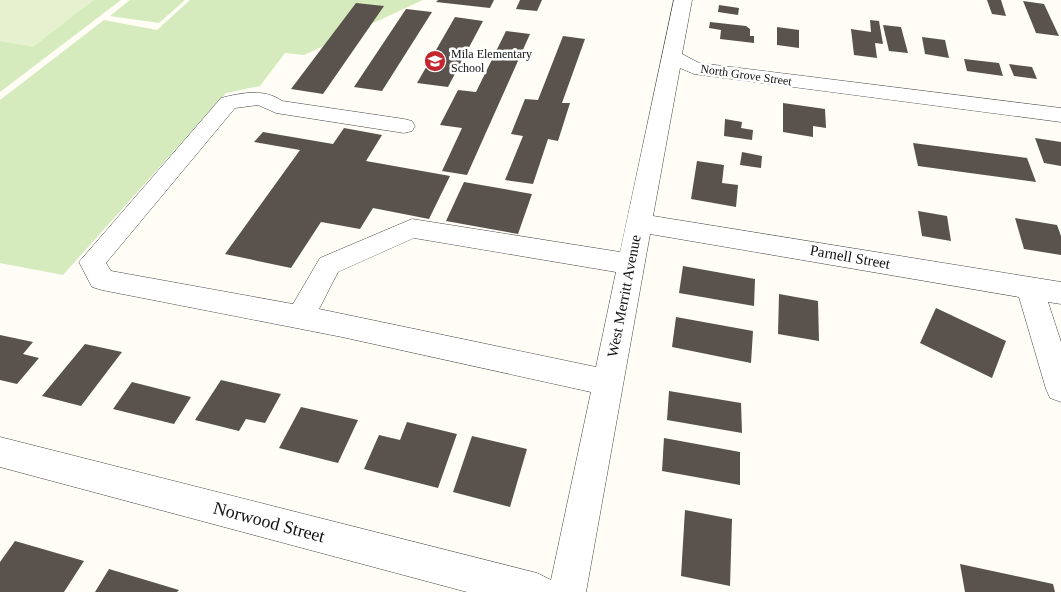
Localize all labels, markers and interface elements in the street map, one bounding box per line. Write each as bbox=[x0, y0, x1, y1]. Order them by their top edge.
place label: Mila Elementary School bbox=[451, 47, 532, 75]
school or university icon: Mila Elementary School bbox=[423, 49, 447, 73]
street label: North Grove Street bbox=[699, 62, 793, 88]
street label: West Merritt Avenue bbox=[604, 233, 644, 359]
street label: Parnell Street bbox=[809, 242, 892, 272]
street label: Norwood Street bbox=[211, 498, 327, 546]

